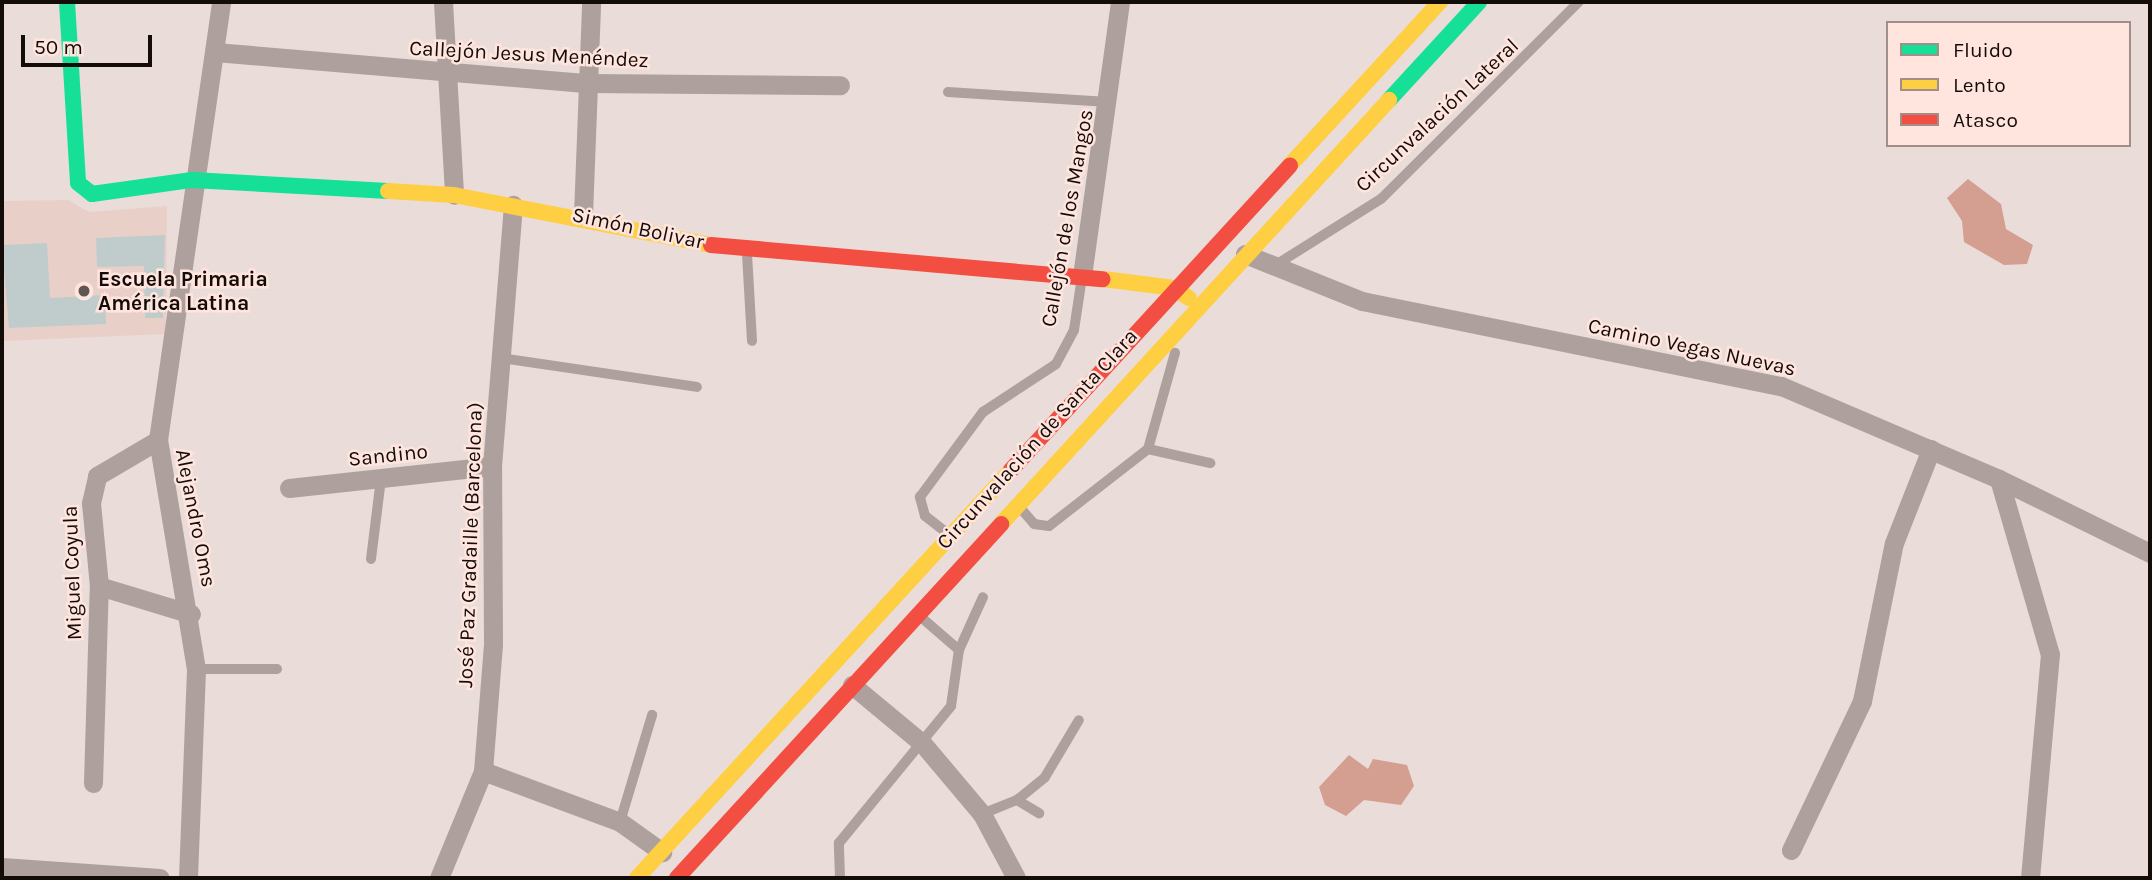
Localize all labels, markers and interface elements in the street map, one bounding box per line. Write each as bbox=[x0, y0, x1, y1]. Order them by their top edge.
scale bar bbox=[24, 21, 156, 65]
legend bbox=[1886, 21, 2131, 147]
street label: Circunvalación Lateral bbox=[1350, 33, 1524, 197]
text: 50 m bbox=[34, 35, 83, 59]
street label: Callejón Jesus Menéndez bbox=[409, 35, 649, 73]
text: Fluido bbox=[1953, 38, 2013, 62]
text: Lento bbox=[1953, 73, 2006, 97]
street label: Callejón de los Mangos bbox=[1035, 107, 1099, 329]
text: Atasco bbox=[1953, 108, 2018, 132]
street label: Simón Bolivar bbox=[570, 202, 706, 254]
place label: Escuela Primaria América Latina bbox=[98, 266, 268, 316]
marker: Escuela Primaria América Latina bbox=[76, 283, 92, 299]
street label: Camino Vegas Nuevas bbox=[1586, 313, 1798, 381]
street label: Circunvalación de Santa Clara bbox=[931, 324, 1143, 554]
street label: José Paz Gradaille (Barcelona) bbox=[452, 402, 488, 688]
street label: Sandino bbox=[347, 438, 429, 472]
street label: Alejandro Oms bbox=[170, 447, 222, 589]
street label: Miguel Coyula bbox=[57, 505, 87, 641]

